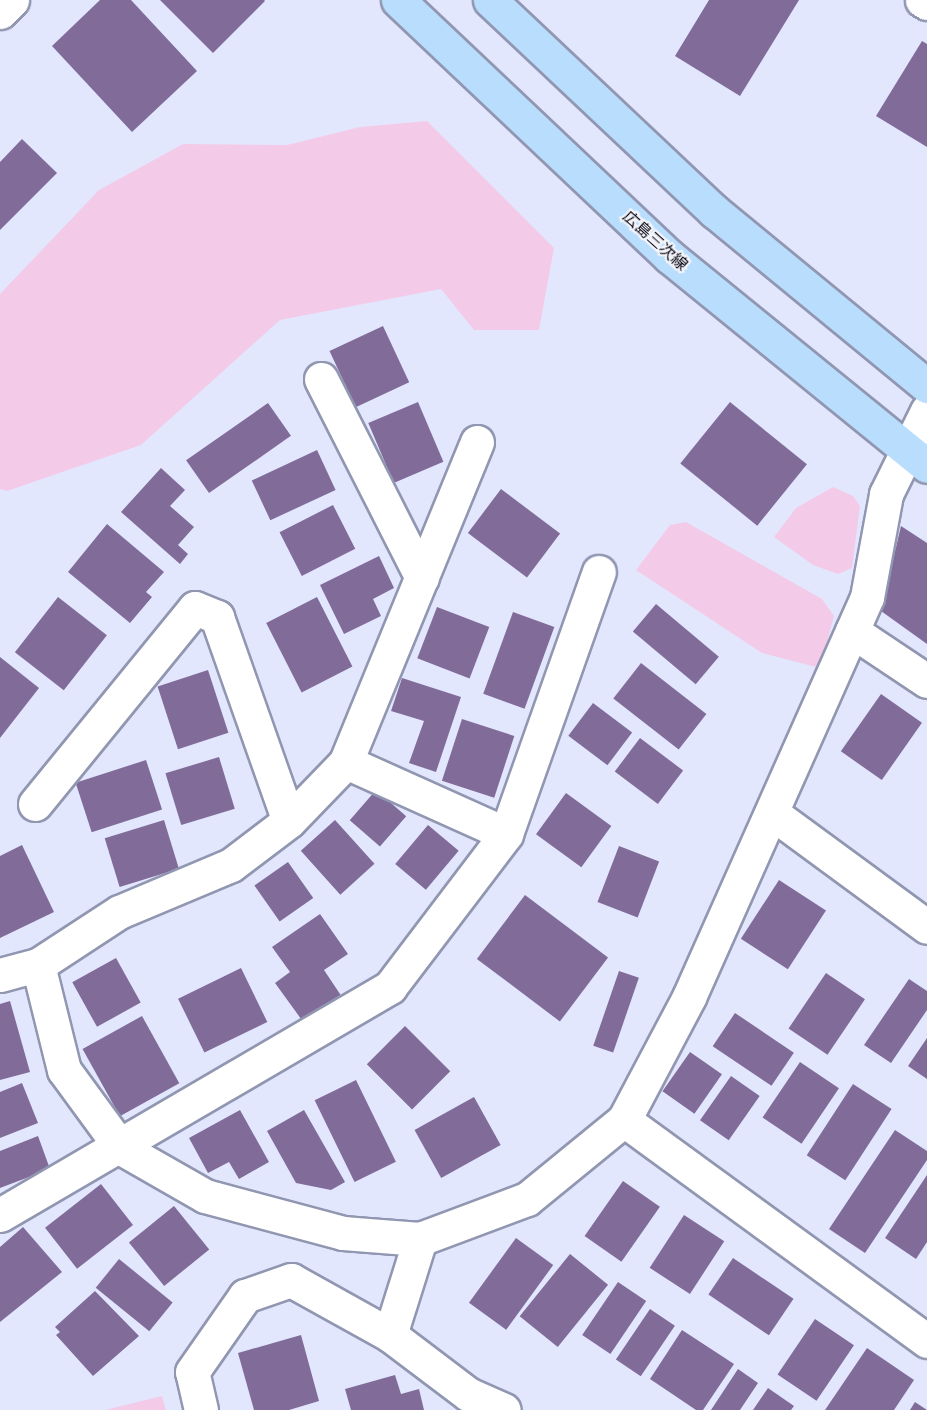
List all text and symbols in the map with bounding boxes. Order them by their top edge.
street label: 広島三次線 [619,207,691,275]

